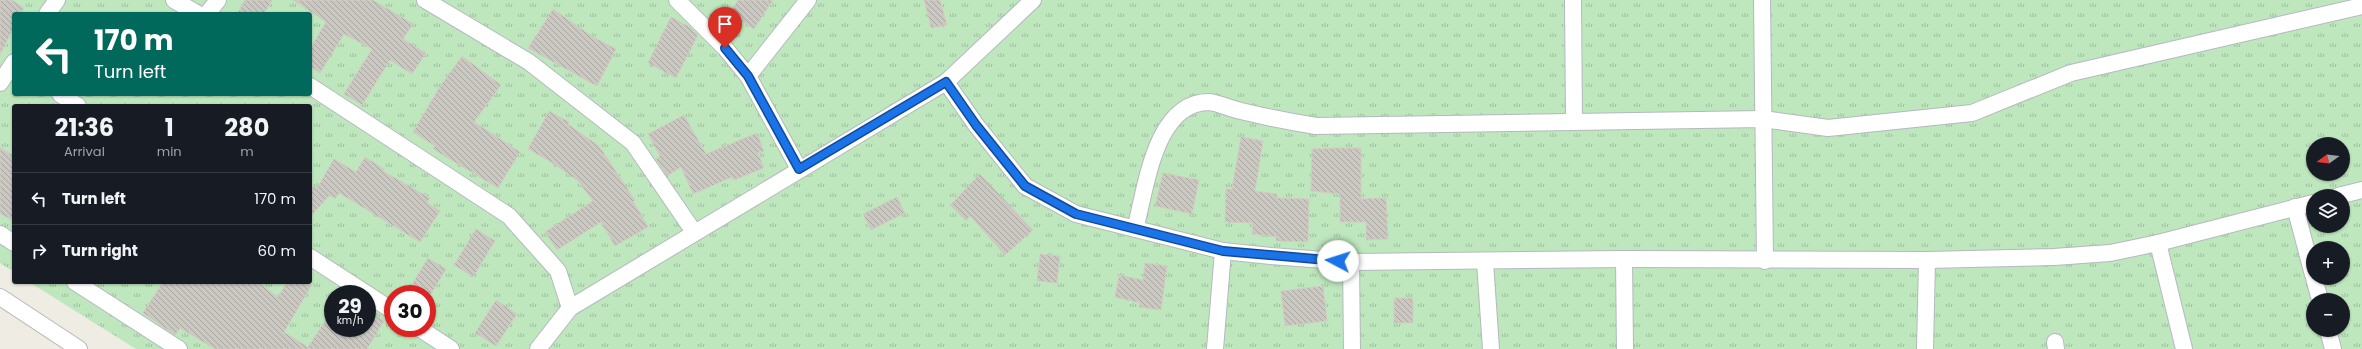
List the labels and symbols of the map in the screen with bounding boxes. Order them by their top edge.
pin [708,7.0,742,48]
north arrow [2306,137,2350,181]
position arrow [1317,240,1359,282]
speed limit sign: 30 [384,285,436,337]

